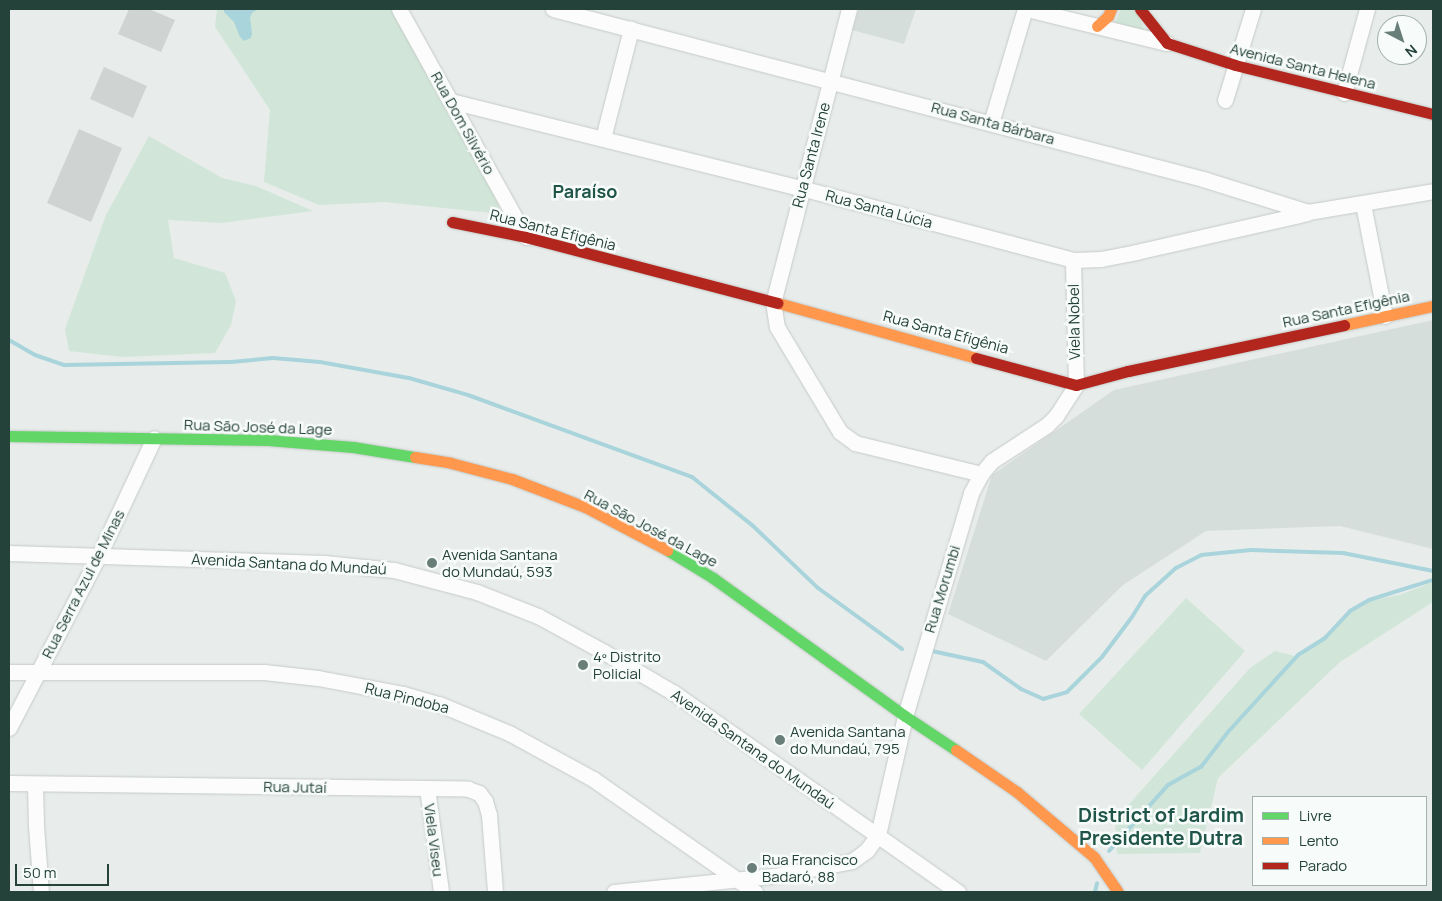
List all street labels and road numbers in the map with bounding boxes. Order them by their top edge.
street label: Avenida Santa Helena [1228,39,1378,93]
street label: Rua Dom Silvério [427,68,499,178]
street label: Rua Santa Bárbara [929,98,1057,148]
street label: Rua Santa Irene [788,100,834,210]
street label: Rua Santa Lúcia [824,186,934,232]
street label: Rua Santa Efigênia [488,206,618,254]
street label: Viela Nobel [1064,284,1084,360]
street label: Rua Santa Efigênia [1281,287,1411,331]
street label: Rua Santa Efigênia [881,307,1011,357]
street label: Rua São José da Lage [184,415,332,439]
street label: Rua São José da Lage [581,485,721,571]
street label: Rua Serra Azul de Minas [38,507,128,661]
street label: Rua Morumbi [920,543,964,635]
street label: Avenida Santana do Mundaú [191,550,387,578]
street label: Rua Pindoba [363,679,451,717]
street label: Avenida Santana do Mundaú [668,685,838,813]
street label: Rua Jutaí [263,777,327,797]
street label: Viela Viseu [421,802,447,878]

